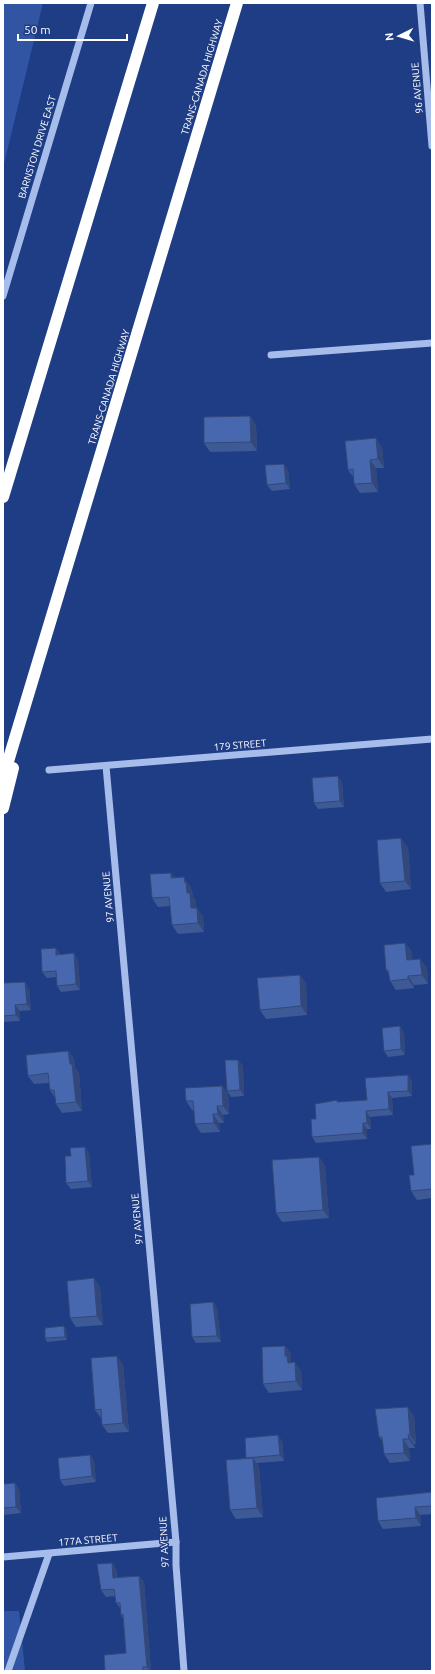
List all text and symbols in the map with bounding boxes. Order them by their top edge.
scale bar [18,16,127,42]
north arrow [379,16,419,56]
street label: TRANS-CANADA HIGHWAY [179,18,225,136]
text: 50 m [24,23,51,36]
text: N [383,32,395,41]
street label: 96 AVENUE [409,62,425,114]
street label: BARNSTON DRIVE EAST [16,94,58,200]
street label: TRANS-CANADA HIGHWAY [86,328,132,446]
street label: 179 STREET [213,737,267,753]
street label: 97 AVENUE [100,871,116,923]
street label: 97 AVENUE [129,1193,145,1245]
street label: 97 AVENUE [157,1516,171,1568]
street label: 177A STREET [58,1532,119,1548]

